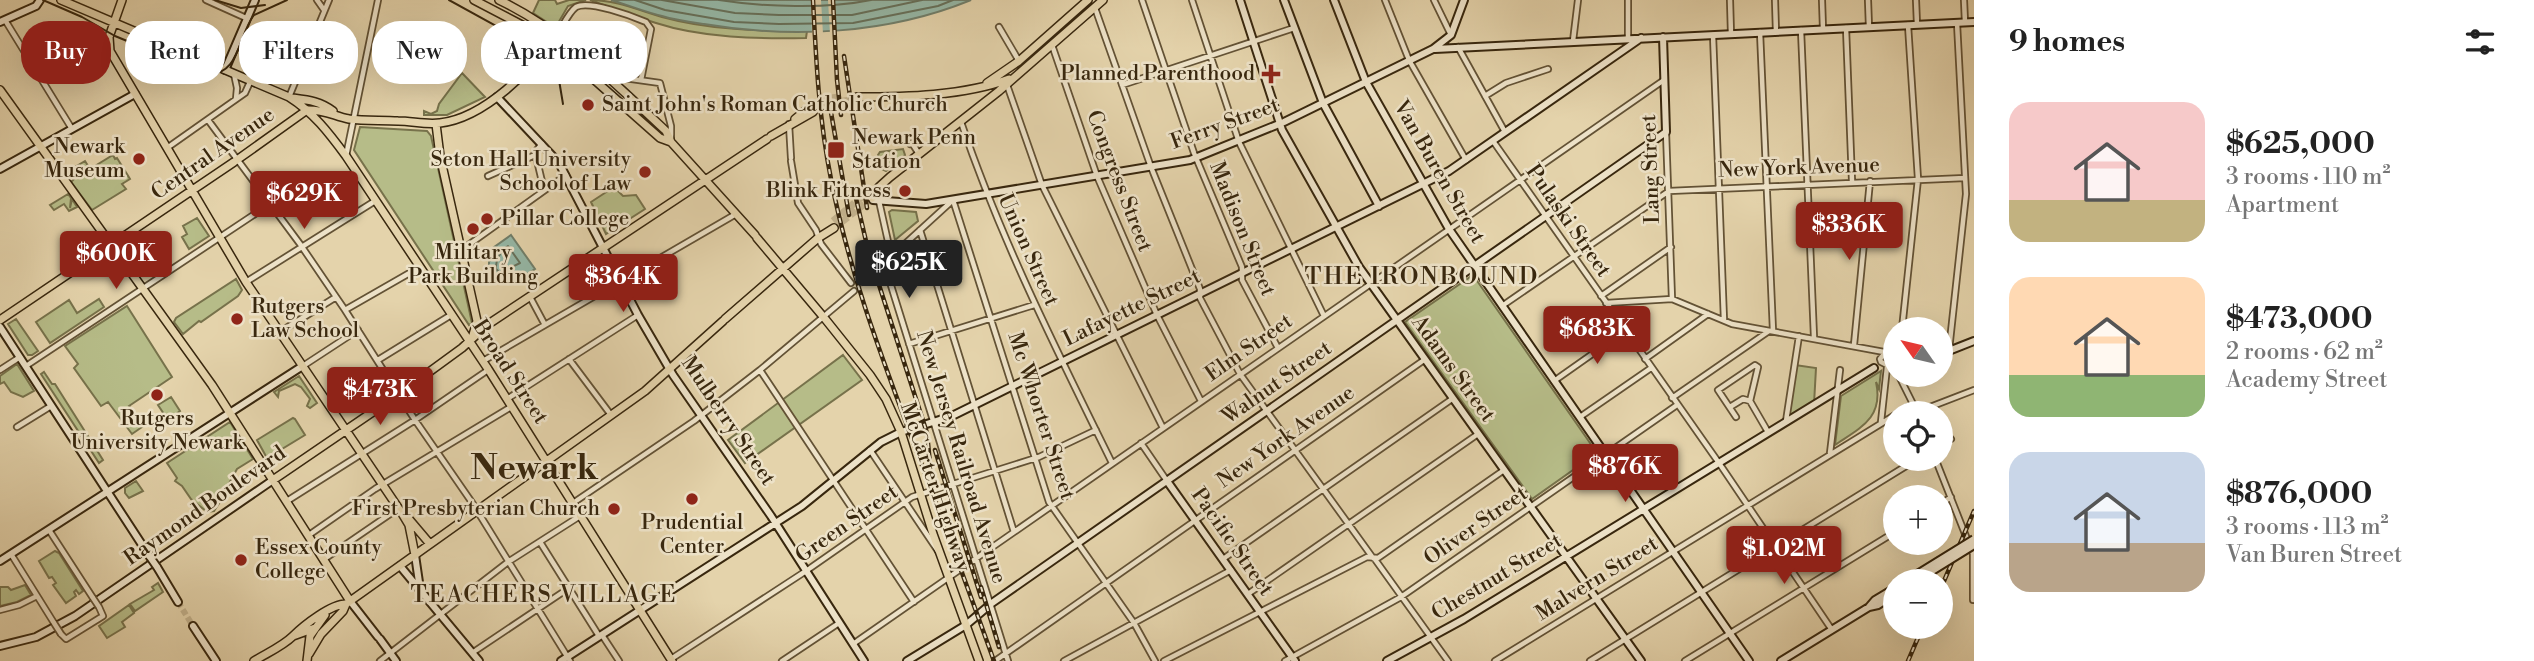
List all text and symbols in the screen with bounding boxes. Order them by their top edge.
chip: Buy [21,21,111,84]
chip: Rent [125,21,225,84]
chip: Filters [239,21,358,84]
chip: New [372,21,467,84]
chip: Apartment [481,21,647,84]
text: 9 homes [2009,23,2125,61]
icon: filters [2461,23,2499,61]
place label: Planned Parenthood [1060,61,1255,87]
marker: Planned Parenthood [1261,64,1281,84]
place label: Saint John's Roman Catholic Church [602,92,948,118]
street label: Ferry Street [1167,92,1283,156]
street label: Van Buren Street [1387,95,1491,249]
marker: Saint John's Roman Catholic Church [580,97,596,113]
street label: Central Avenue [146,102,280,206]
street label: Congress Street [1080,107,1158,256]
street label: Lang Street [1636,113,1666,224]
place label: Newark Penn Station [852,125,976,175]
text: $625,000 [2226,125,2375,163]
icon: home [2065,130,2149,214]
place label: Newark Museum [44,134,126,184]
marker: Newark Penn Station [826,140,846,160]
place label: Seton Hall University School of Law [431,147,632,197]
marker: Newark Museum [131,151,147,167]
street label: New York Avenue [1718,152,1880,184]
street label: Madison Street [1203,158,1281,301]
street label: Pulaski Street [1520,160,1617,283]
text: 3 rooms · 110 m² [2226,163,2390,191]
marker: Seton Hall University School of Law [637,164,653,180]
pin: $629K [255,172,353,231]
place label: Blink Fitness [765,178,891,204]
text: $629K [266,180,342,208]
marker: Blink Fitness [897,183,913,199]
street label: Union Street [992,190,1065,311]
text: Apartment [2226,191,2339,219]
pin: $336K [1800,202,1898,262]
place label: Pillar College [501,206,629,232]
marker: Pillar College [479,211,495,227]
text: $336K [1812,211,1886,239]
marker: Military Park Building [465,221,481,237]
pin: $600K [67,232,165,291]
text: $600K [76,240,156,268]
place label: Military Park Building [408,240,538,290]
pin: $625K [860,240,958,300]
text: $625K [871,249,947,277]
pin: $364K [574,254,672,314]
district label: THE IRONBOUND [1305,262,1539,292]
text: $364K [585,263,661,291]
street label: Lafayette Street [1059,263,1205,353]
place label: Rutgers Law School [251,294,359,344]
text: $473,000 [2226,300,2373,338]
icon: home [2065,305,2149,389]
pin: $683K [1548,306,1646,366]
street label: Elm Street [1200,308,1298,387]
street label: Adams Street [1405,310,1501,428]
marker: Rutgers Law School [229,311,245,327]
street label: Broad Street [466,314,554,430]
text: $683K [1559,315,1635,343]
north arrow [1883,317,1953,387]
map controls [1883,317,1953,639]
street label: New Jersey Railroad Avenue [910,327,1012,587]
street label: Mc Whorter Street [1002,329,1081,504]
street label: Walnut Street [1216,335,1337,431]
text: 2 rooms · 62 m² [2226,338,2383,366]
street label: Mulberry Street [675,351,781,491]
text: Academy Street [2226,366,2387,394]
pin: $473K [331,368,429,427]
text: $473K [343,376,417,404]
street label: New York Avenue [1212,380,1360,494]
marker: Rutgers University Newark [149,387,165,403]
street label: McCarter Highway [894,399,976,576]
button: locate [1883,401,1953,471]
place label: Rutgers University Newark [70,406,245,456]
street label: Raymond Boulevard [119,440,291,572]
pin: $876K [1576,444,1674,504]
district label: Newark [470,447,598,490]
text: $876K [1588,453,1662,481]
text: $876,000 [2226,475,2372,513]
street label: Green Street [791,479,904,569]
street label: Oliver Street [1419,480,1533,571]
icon: home [2065,480,2149,564]
street label: Pacific Street [1185,483,1279,602]
button: + [1883,485,1953,555]
marker: Prudential Center [684,491,700,507]
place label: First Presbyterian Church [352,496,600,522]
marker: First Presbyterian Church [606,501,622,517]
place label: Prudential Center [641,510,743,560]
text: 3 rooms · 113 m² [2226,513,2389,541]
pin: $1.02M [1727,526,1841,586]
street label: Chestnut Street [1427,528,1567,626]
street label: Malvern Street [1531,531,1664,627]
place label: Essex County College [255,535,383,585]
text: $1.02M [1742,535,1826,563]
text: Van Buren Street [2226,541,2402,569]
marker: Essex County College [233,552,249,568]
button: − [1883,569,1953,639]
district label: TEACHERS VILLAGE [411,581,677,609]

